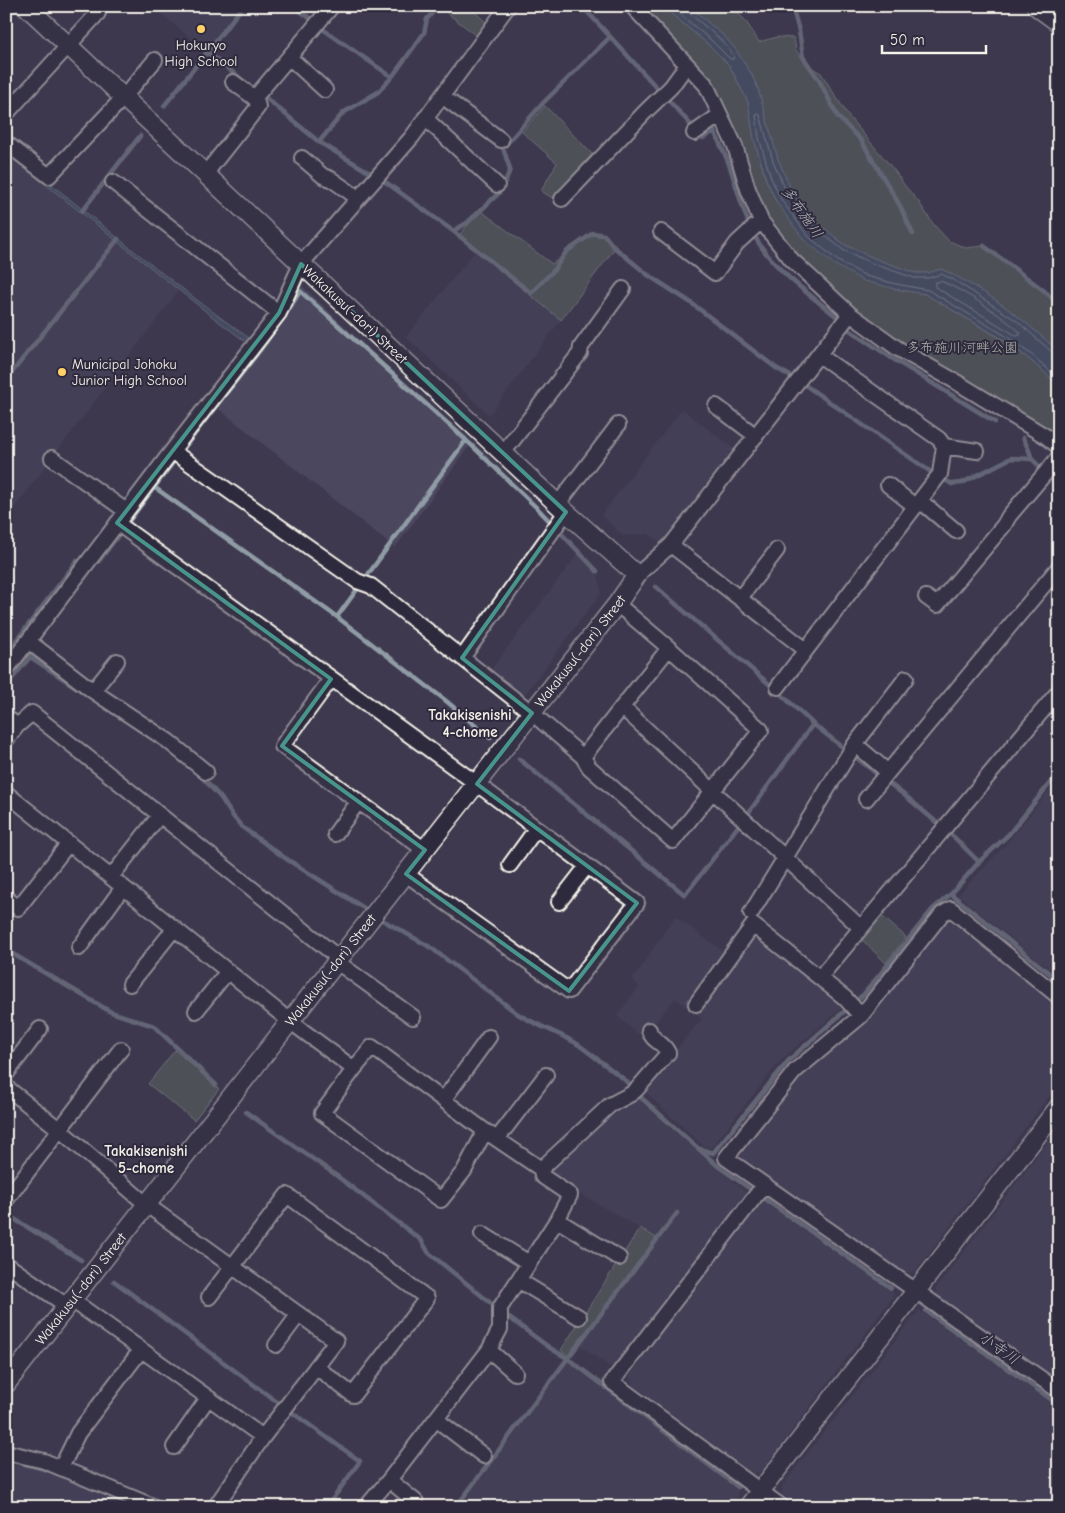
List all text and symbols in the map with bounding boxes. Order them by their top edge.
scale bar [882,22,986,54]
marker: Hokuryo High School [195,23,207,35]
text: 50 m [890,31,925,49]
place label: Hokuryo High School [165,37,237,70]
water label: 多布施川 [777,182,827,242]
street label: Wakakusu(-dori) Street [299,261,412,368]
park label: 多布施川河畔公園 [906,339,1018,356]
place label: Municipal Johoku Junior High School [72,356,187,389]
marker: Municipal Johoku Junior High School [56,366,68,378]
street label: Wakakusu(-dori) Street [531,591,630,711]
district label: Takakisenishi 4-chome [428,706,512,741]
street label: Wakakusu(-dori) Street [282,910,381,1030]
district label: Takakisenishi 5-chome [104,1142,188,1177]
street label: Wakakusu(-dori) Street [32,1229,131,1349]
water label: 小寺川 [975,1328,1023,1368]

